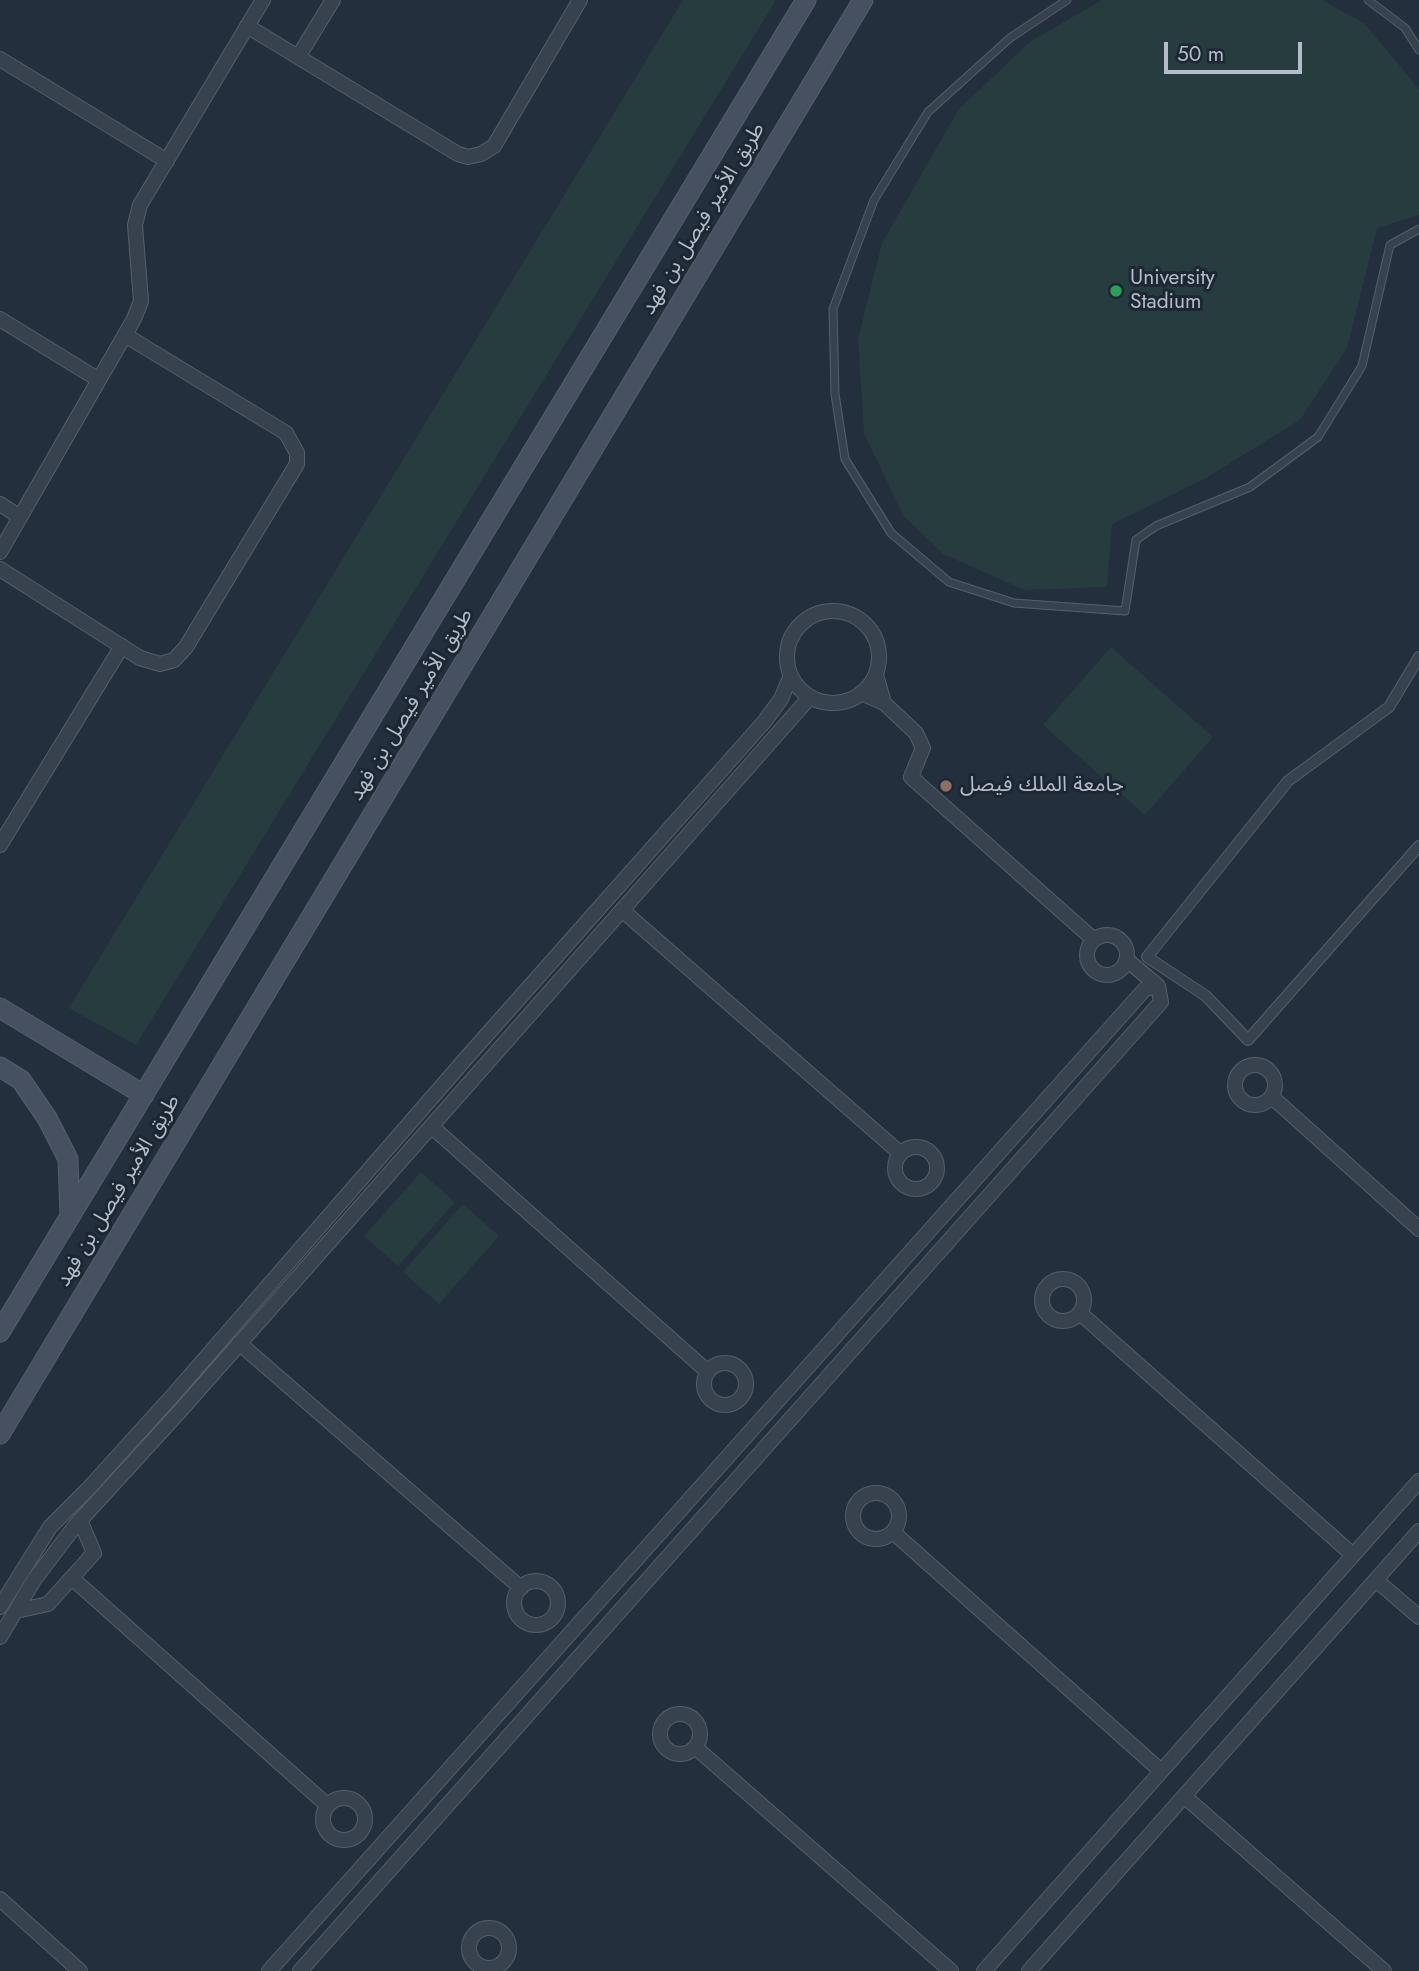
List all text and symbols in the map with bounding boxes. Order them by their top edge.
scale bar [1167,28,1305,72]
text: 50 m [1177,39,1224,69]
street label: طريق الأمير فيصل بن فهد [637,118,771,320]
place label: University Stadium [1130,266,1215,316]
marker: University Stadium [1108,283,1124,299]
street label: طريق الأمير فيصل بن فهد [345,604,479,806]
place label: جامعة الملك فيصل [960,773,1124,799]
marker: جامعة الملك فيصل [938,778,954,794]
street label: طريق الأمير فيصل بن فهد [52,1090,186,1292]

